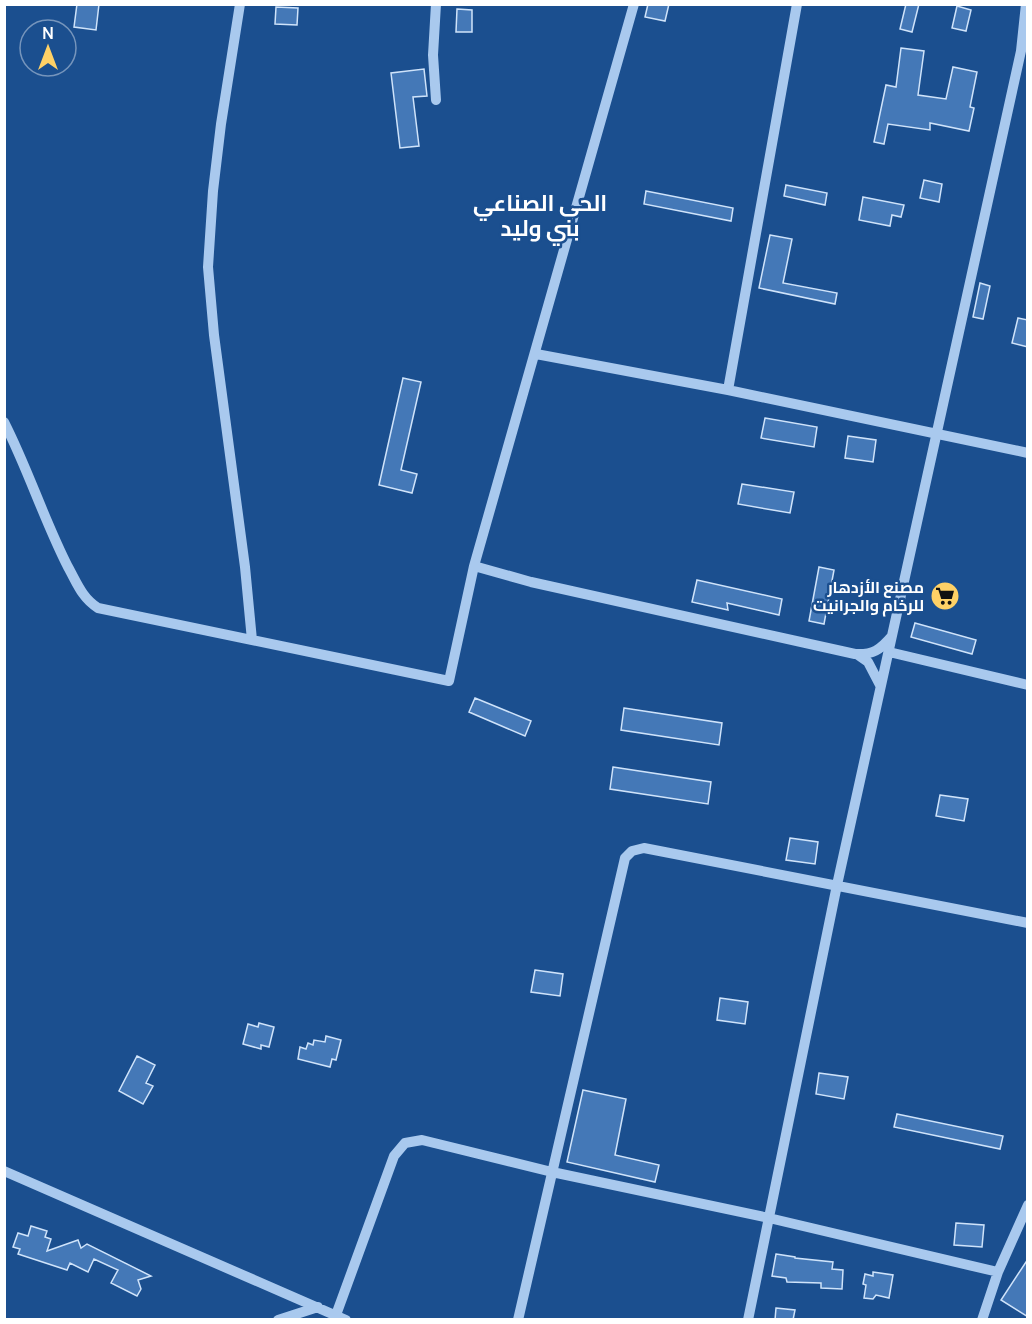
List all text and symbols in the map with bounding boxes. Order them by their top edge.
north arrow [18,18,78,78]
text: N [42,22,54,44]
district label: الحي الصناعي بني وليد [473,188,607,246]
place label: مصنع الأزدهار للرخام والجرانيت [813,576,924,617]
supermarket icon: مصنع الأزدهار للرخام والجرانيت [929,580,961,612]

